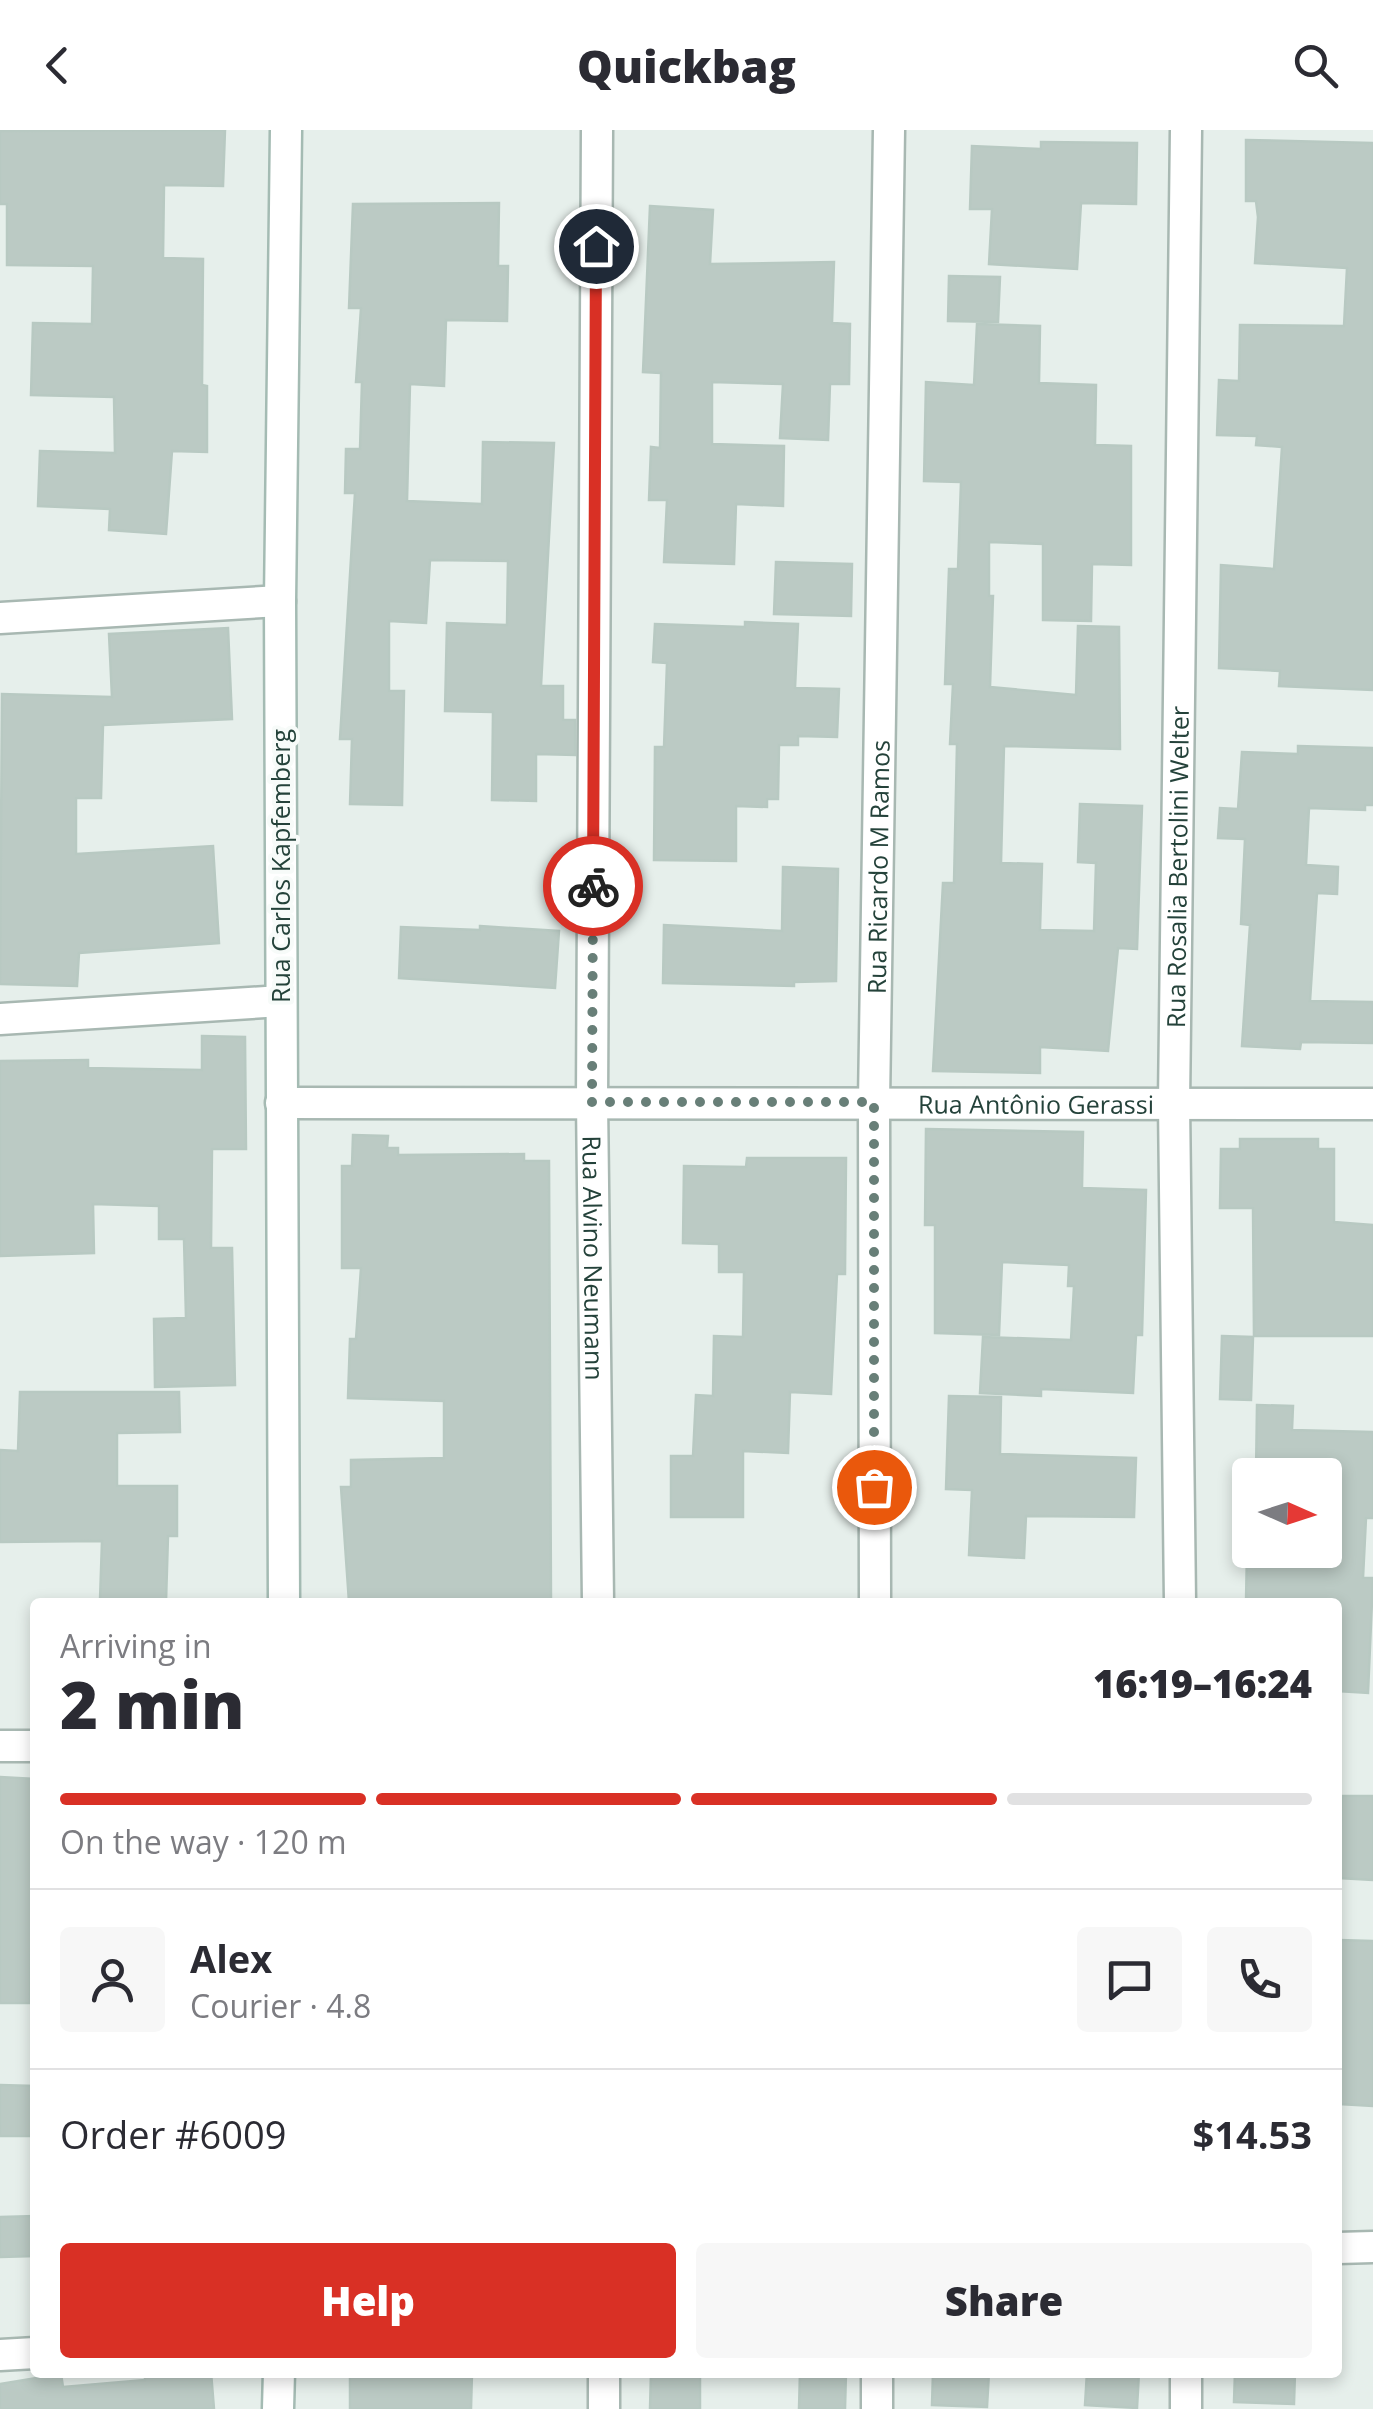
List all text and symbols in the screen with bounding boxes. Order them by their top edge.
text: Quickbag [577,35,796,96]
icon: back [30,38,85,93]
icon: search [1288,38,1343,93]
pin [554,204,639,289]
icon: home [569,219,624,274]
street label: Rua Rosalia Bertolini Welter [1158,706,1196,1028]
street label: Rua Carlos Kapfemberg [263,729,297,1003]
street label: Rua Ricardo M Ramos [859,740,897,994]
courier [543,836,643,936]
icon: bike [566,859,621,914]
street label: Rua Antônio Gerassi [918,1087,1154,1121]
street label: Rua Alvino Neumann [575,1135,612,1381]
pin [832,1445,917,1530]
north arrow [1232,1458,1342,1568]
map controls [1232,1458,1342,1568]
icon: bag [847,1460,902,1515]
text: Arriving in [60,1624,212,1667]
text: 16:19–16:24 [1093,1657,1312,1709]
text: 2 min [60,1660,245,1748]
text: On the way · 120 m [60,1820,347,1863]
button: person [60,1927,165,2032]
button: chat [1077,1927,1182,2032]
button: phone [1207,1927,1312,2032]
text: Alex [190,1932,272,1984]
text: Courier · 4.8 [190,1984,371,2027]
text: Order #6009 [60,2108,287,2160]
text: $14.53 [1193,2108,1312,2160]
button: Help [60,2243,676,2358]
button: Share [696,2243,1312,2358]

